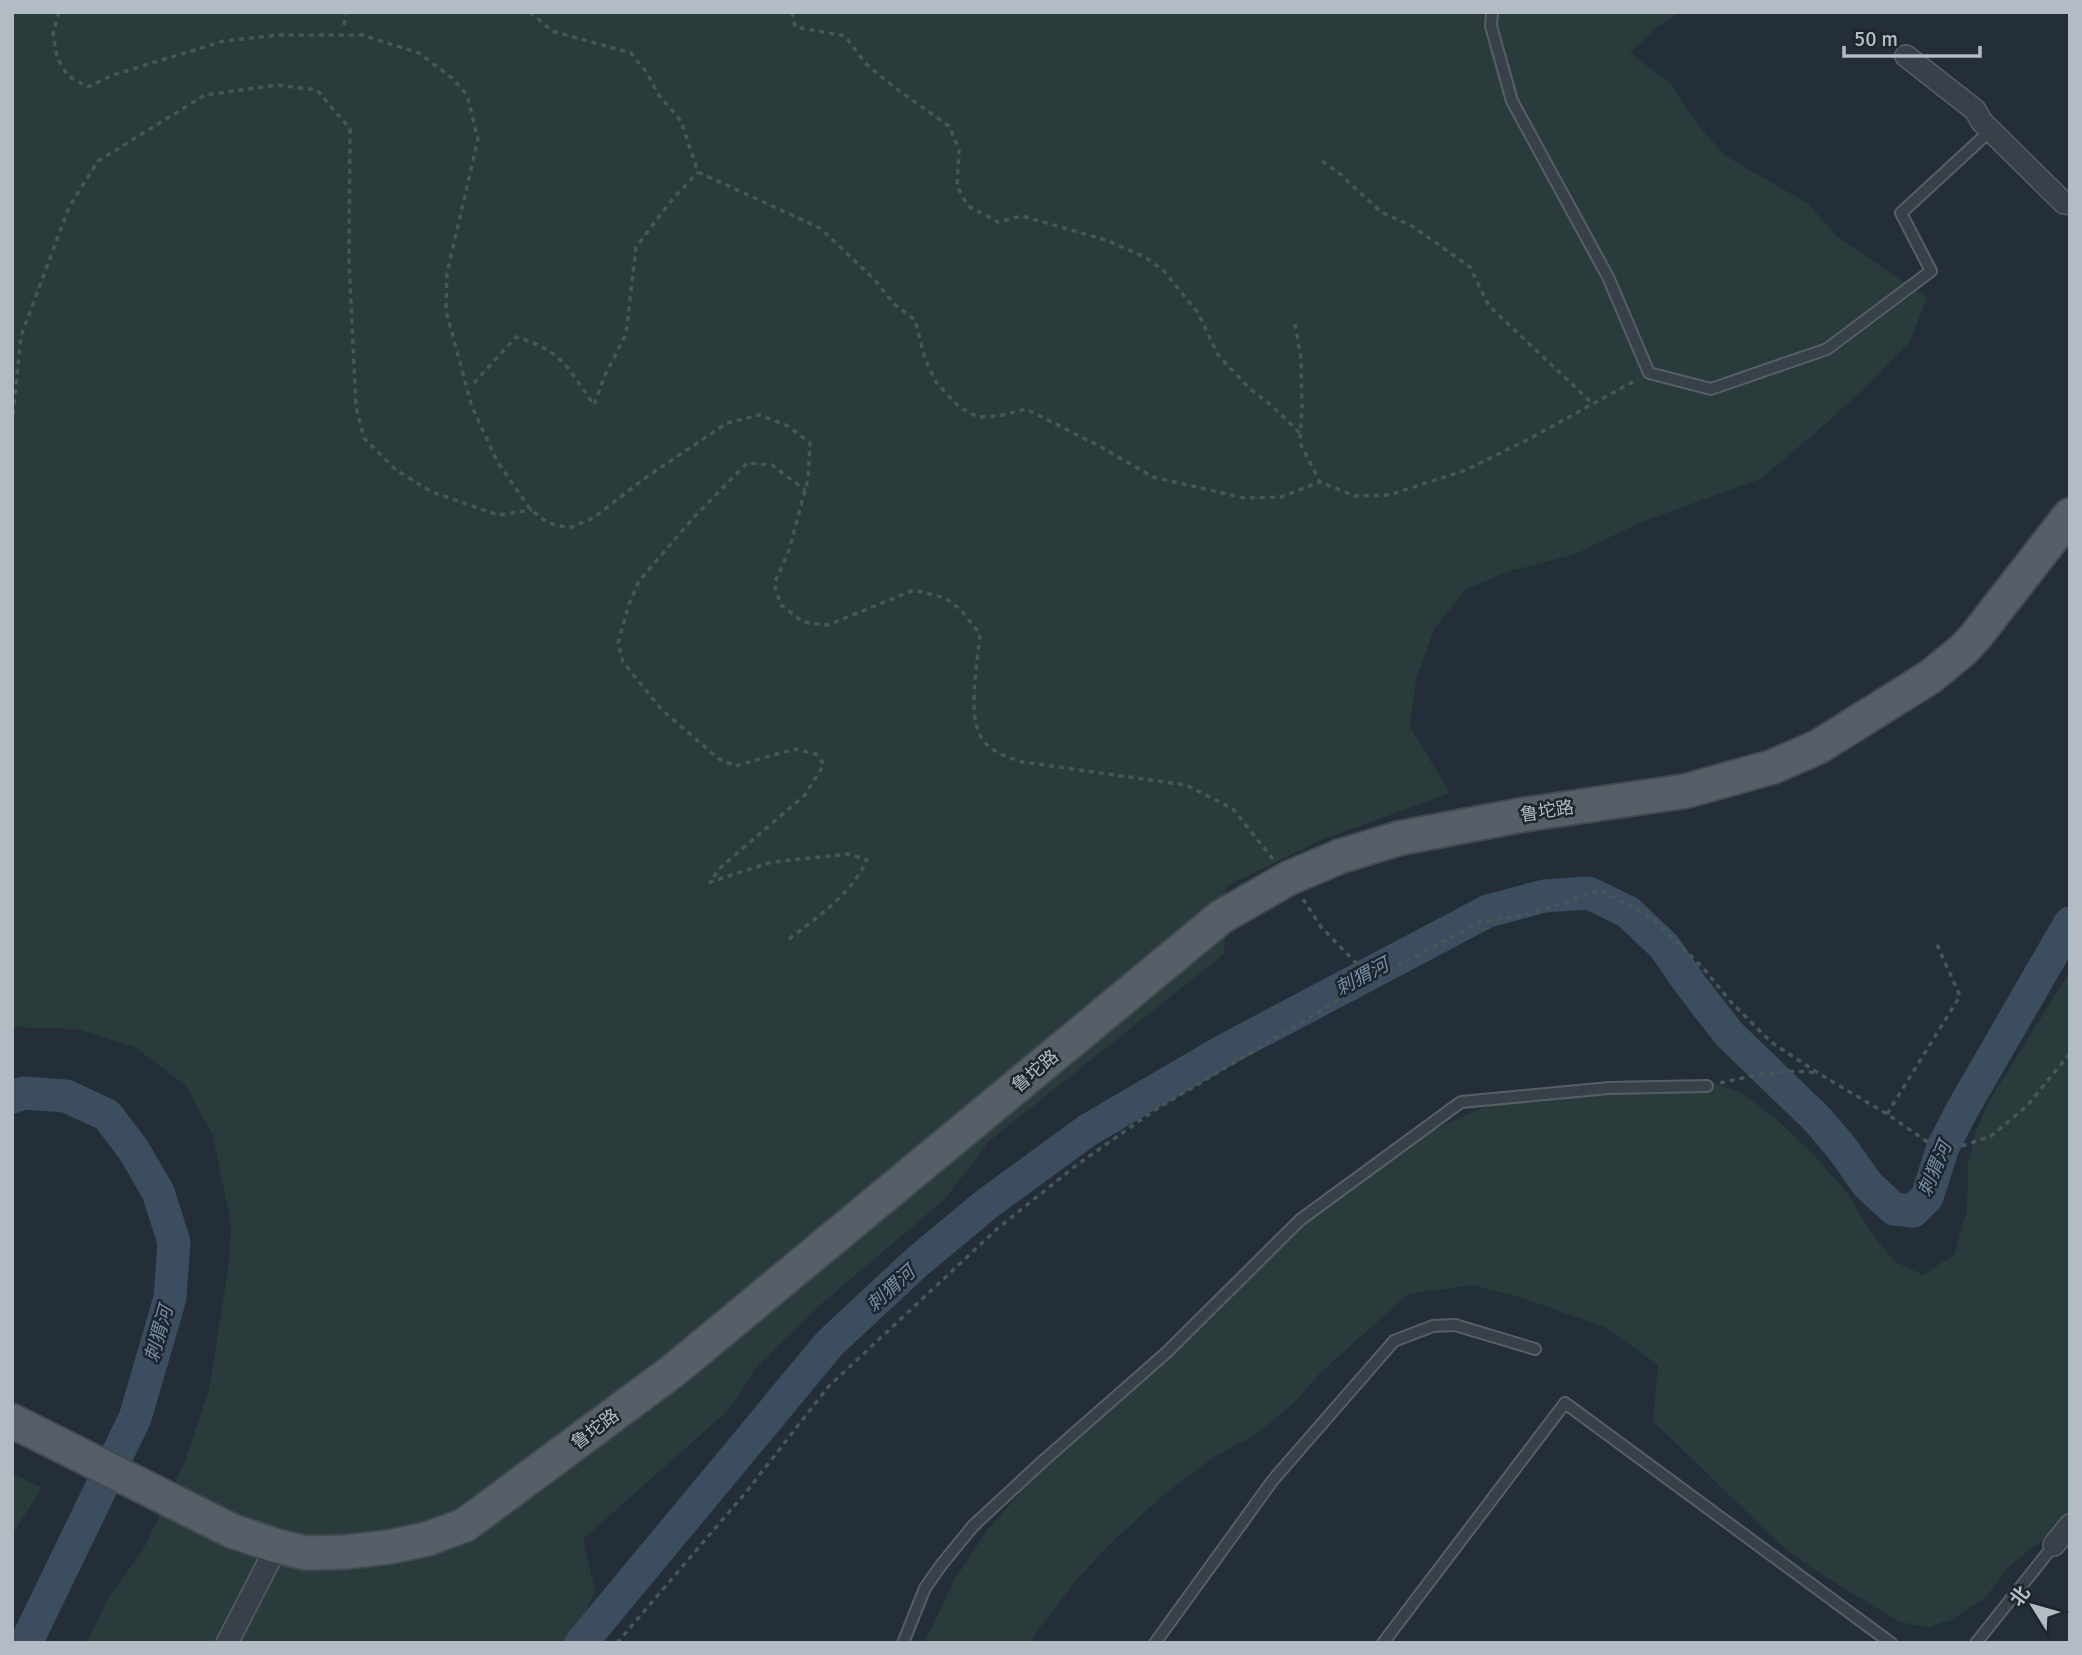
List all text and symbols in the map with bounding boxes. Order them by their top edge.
scale bar [1844,14,1980,58]
text: 50 m [1854,26,1898,52]
street label: 鲁坨路 [1519,796,1575,826]
water label: 刺猬河 [1331,951,1396,1001]
street label: 鲁坨路 [1007,1045,1063,1097]
water label: 刺猬河 [1913,1134,1959,1200]
water label: 刺猬河 [862,1258,923,1317]
water label: 刺猬河 [140,1299,179,1365]
street label: 鲁坨路 [567,1404,623,1454]
north arrow [1998,1571,2068,1641]
text: 北 [2005,1582,2036,1611]

